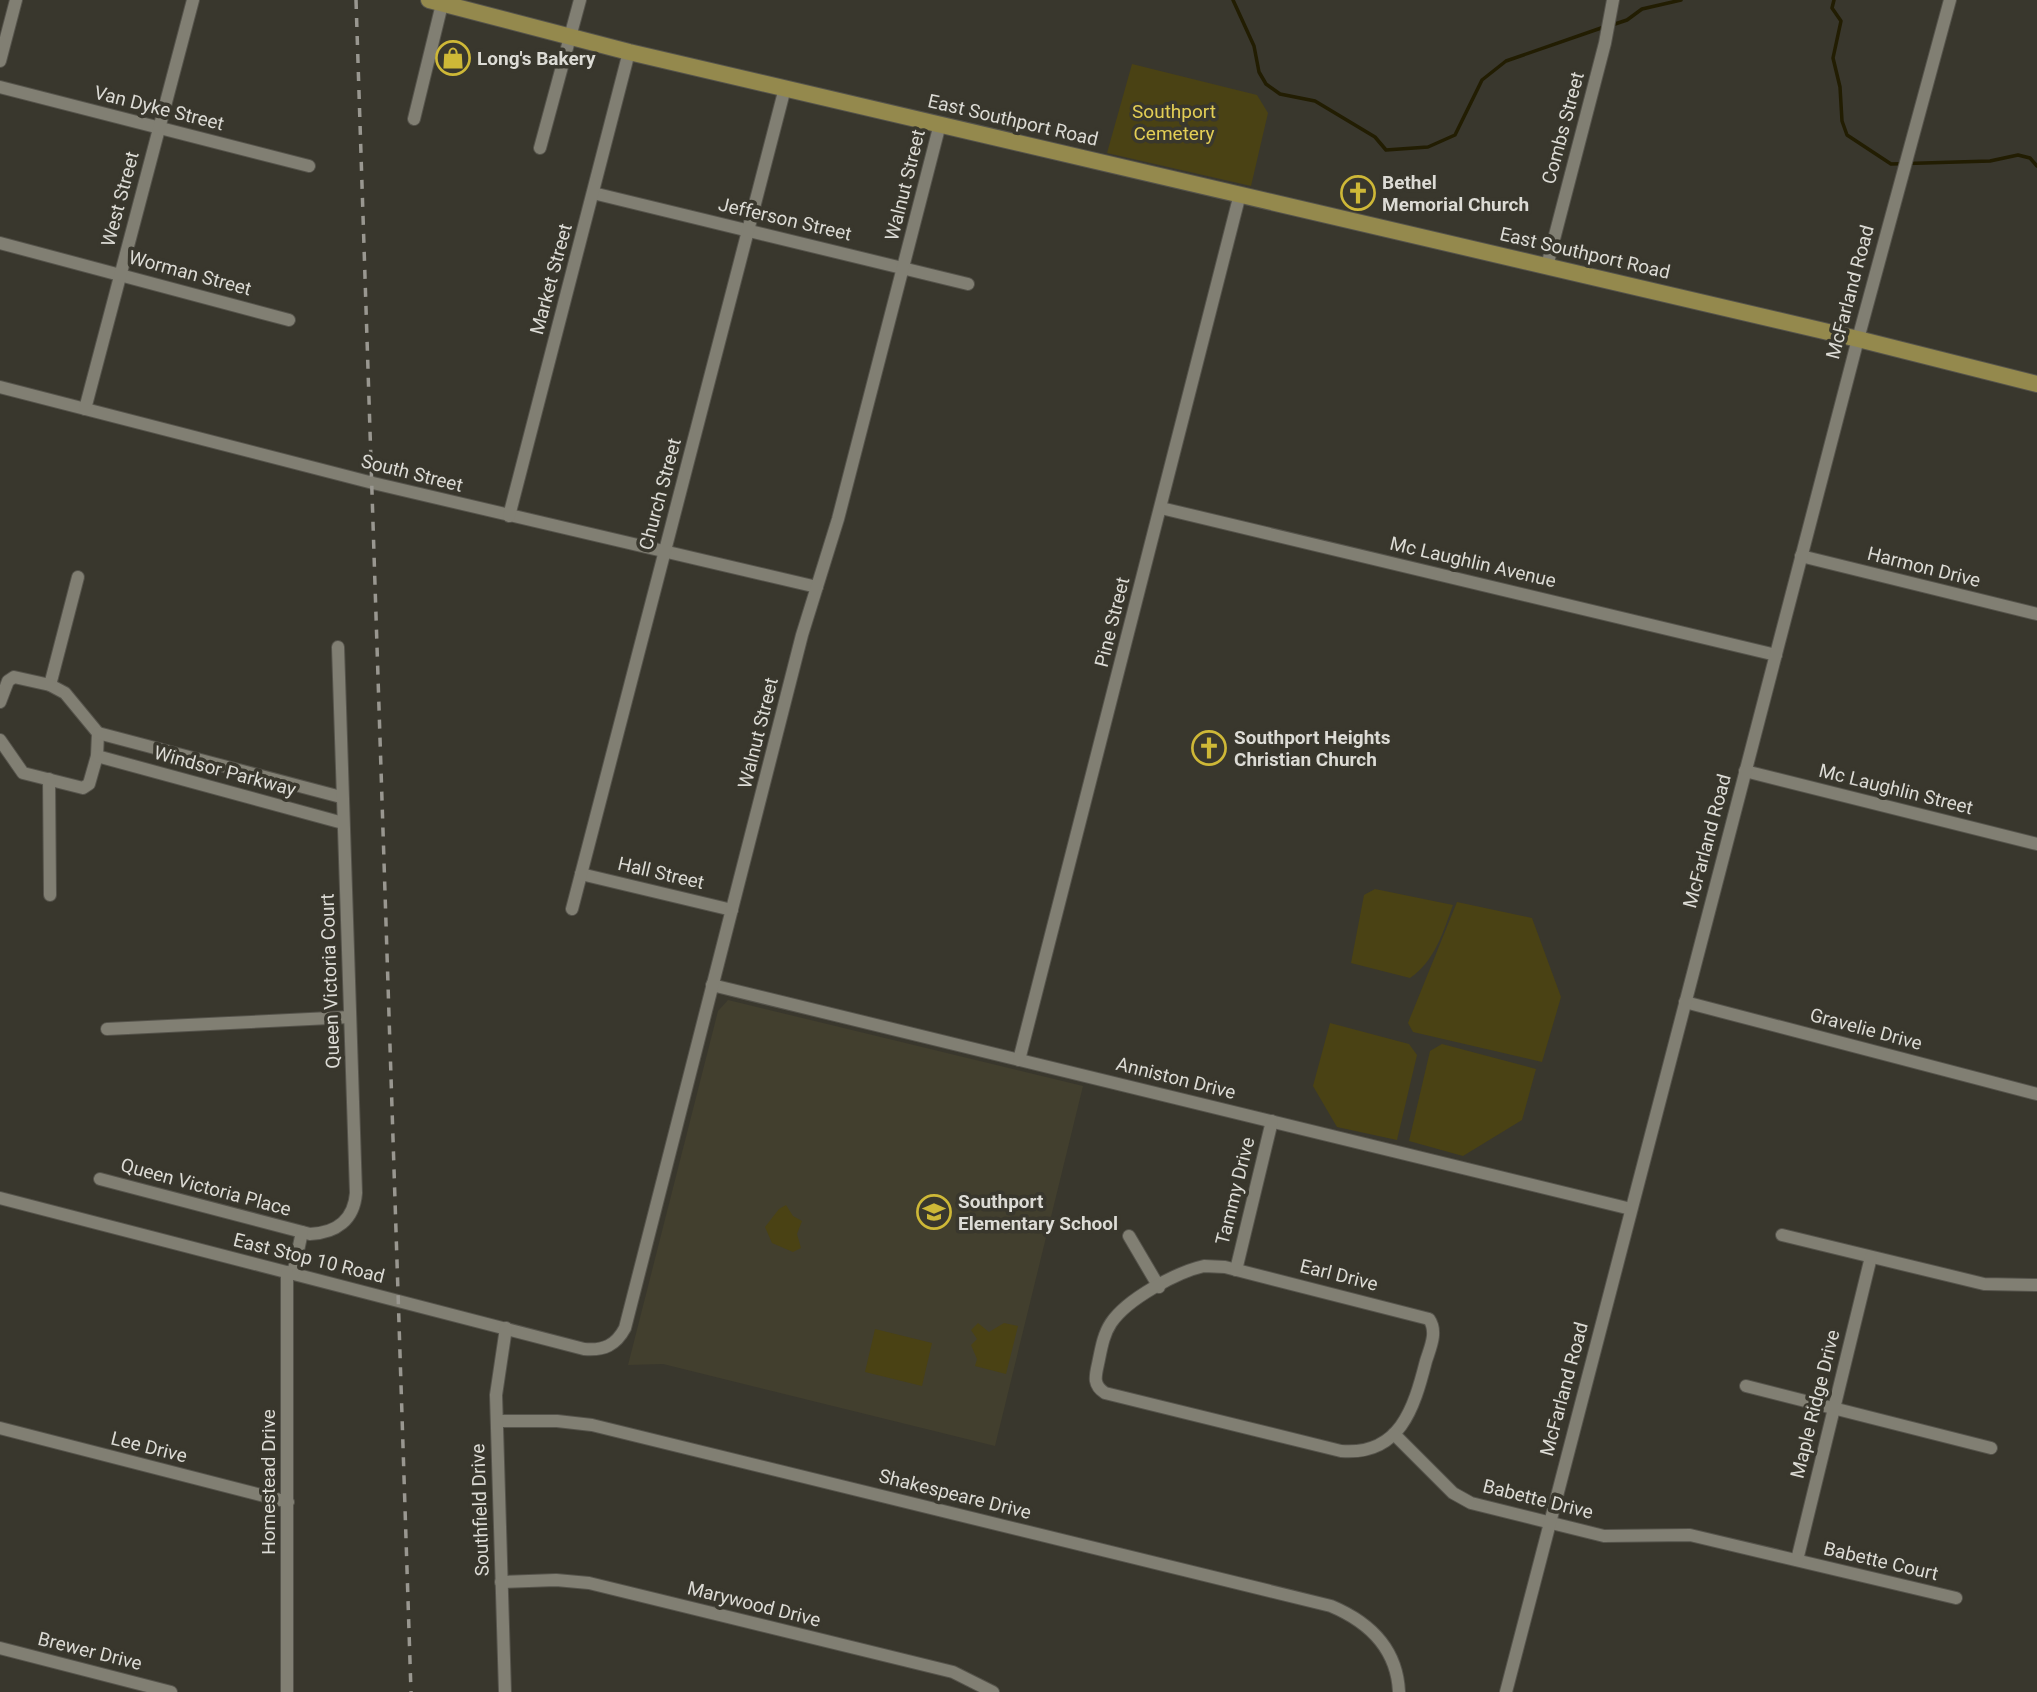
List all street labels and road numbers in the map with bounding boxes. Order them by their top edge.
street label: Combs Street [1537,69,1589,187]
street label: Van Dyke Street [92,81,226,135]
street label: East Southport Road [926,89,1100,151]
street label: Walnut Street [880,127,930,243]
street label: West Street [96,149,144,249]
street label: Jefferson Street [716,192,854,246]
street label: Market Street [525,221,577,337]
street label: East Southport Road [1498,222,1672,284]
street label: McFarland Road [1821,222,1879,362]
street label: Worman Street [126,246,254,300]
street label: Church Street [634,436,686,552]
street label: South Street [359,449,465,497]
street label: Mc Laughlin Avenue [1388,532,1558,592]
street label: Harmon Drive [1865,542,1983,592]
street label: Pine Street [1090,575,1134,669]
street label: Walnut Street [733,675,783,791]
street label: Windsor Parkway [151,741,299,801]
street label: Mc Laughlin Street [1817,759,1975,819]
street label: McFarland Road [1678,771,1736,911]
street label: Hall Street [616,852,706,894]
street label: Queen Victoria Court [315,893,345,1069]
street label: Gravelie Drive [1807,1003,1925,1055]
street label: Anniston Drive [1114,1052,1238,1104]
street label: Tammy Drive [1210,1135,1260,1247]
street label: Queen Victoria Place [118,1153,294,1221]
street label: East Stop 10 Road [231,1228,387,1288]
street label: Earl Drive [1298,1254,1380,1296]
street label: McFarland Road [1535,1319,1593,1459]
street label: Maple Ridge Drive [1785,1327,1845,1481]
street label: Homestead Drive [257,1409,280,1555]
street label: Lee Drive [108,1426,190,1468]
street label: Southfield Drive [466,1443,494,1577]
street label: Shakespeare Drive [876,1464,1034,1524]
street label: Babette Drive [1480,1474,1596,1524]
street label: Babette Court [1821,1537,1941,1585]
street label: Marywood Drive [685,1576,823,1632]
street label: Brewer Drive [36,1627,144,1675]

